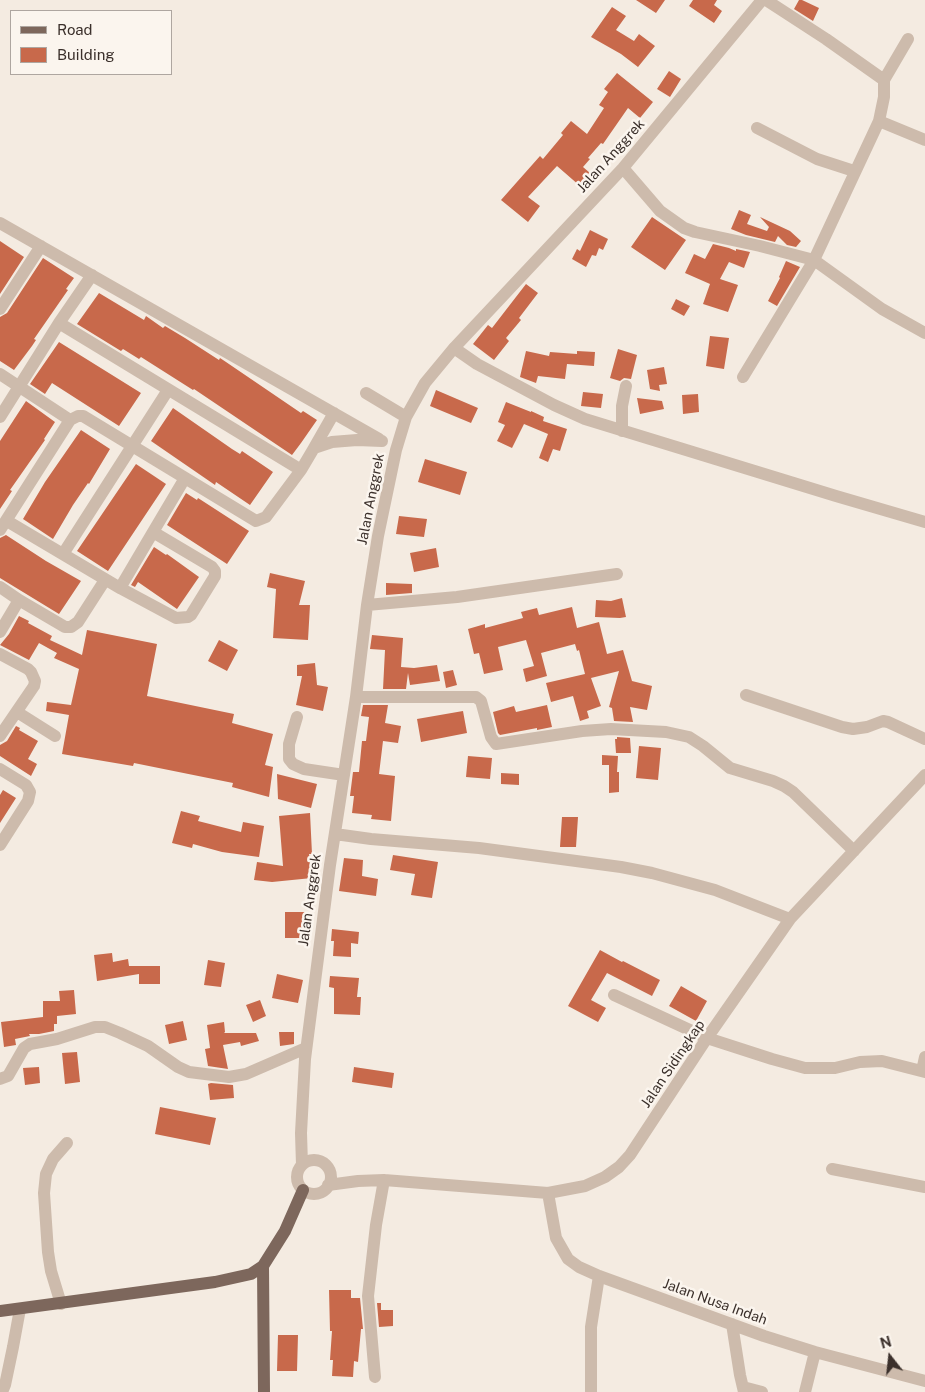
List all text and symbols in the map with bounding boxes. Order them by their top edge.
legend [10,10,172,75]
text: Road [57,21,93,38]
text: Building [57,46,115,63]
street label: Jalan Anggrek [574,116,648,196]
street label: Jalan Anggrek [354,452,388,546]
street label: Jalan Anggrek [295,853,325,947]
street label: Jalan Sidingkap [638,1017,708,1111]
street label: Jalan Nusa Indah [661,1275,769,1329]
north arrow [865,1332,915,1382]
text: N [878,1333,893,1352]

